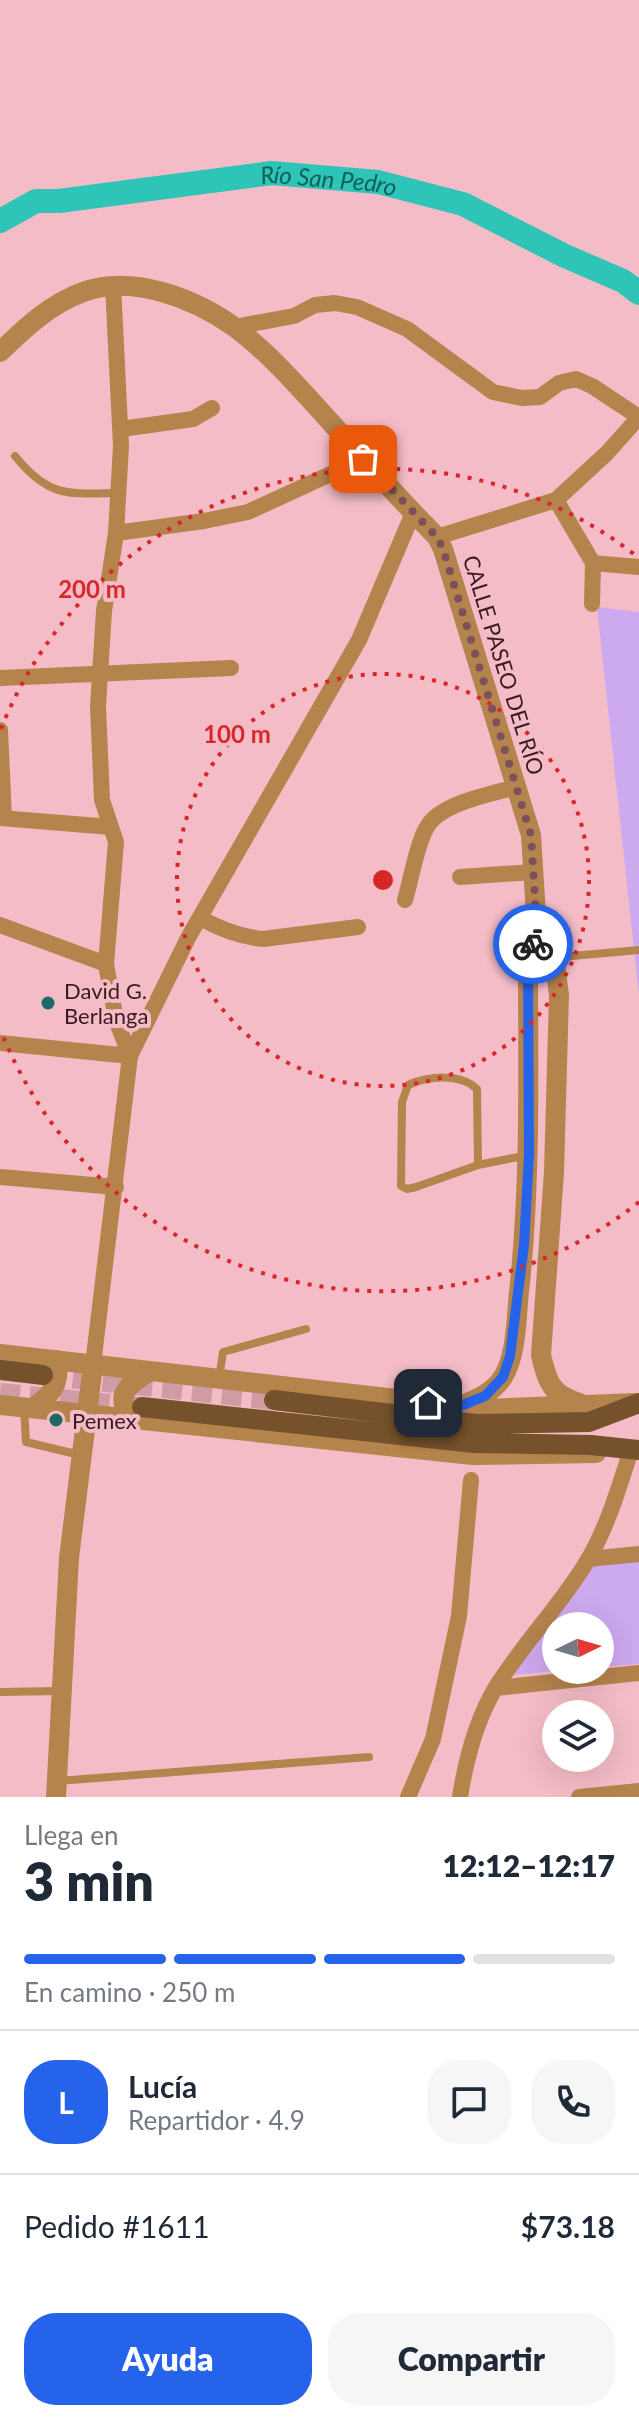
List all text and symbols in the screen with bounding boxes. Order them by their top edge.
water label: Río San Pedro [258,158,400,201]
pin [329,425,397,493]
icon: bag [341,437,385,481]
street label: CALLE PASEO DEL RÍO [458,552,550,778]
text: 200 m [58,574,126,603]
text: 100 m [203,719,271,748]
centre of rings [369,866,397,894]
courier [493,904,573,984]
icon: bike [511,922,555,966]
place label: David G. Berlanga [64,977,148,1029]
marker: David G. Berlanga [39,994,57,1012]
pin [394,1369,462,1437]
icon: home [406,1381,450,1425]
place label: Pemex [72,1407,137,1434]
marker: Pemex [47,1411,65,1429]
north arrow [542,1612,614,1684]
map controls [542,1612,614,1772]
button: layers [542,1700,614,1772]
text: Llega en [24,1819,119,1851]
text: 12:12–12:17 [442,1847,615,1883]
text: 3 min [24,1850,154,1912]
text: En camino · 250 m [24,1976,235,2008]
button: chat [427,2060,511,2144]
button: phone [531,2060,615,2144]
text: Lucía [128,2068,197,2104]
text: L [58,2084,74,2120]
text: Repartidor · 4.9 [128,2104,305,2136]
text: Pedido #1611 [24,2208,210,2244]
text: $73.18 [521,2208,615,2244]
button: Ayuda [24,2313,312,2405]
button: Compartir [328,2313,615,2405]

